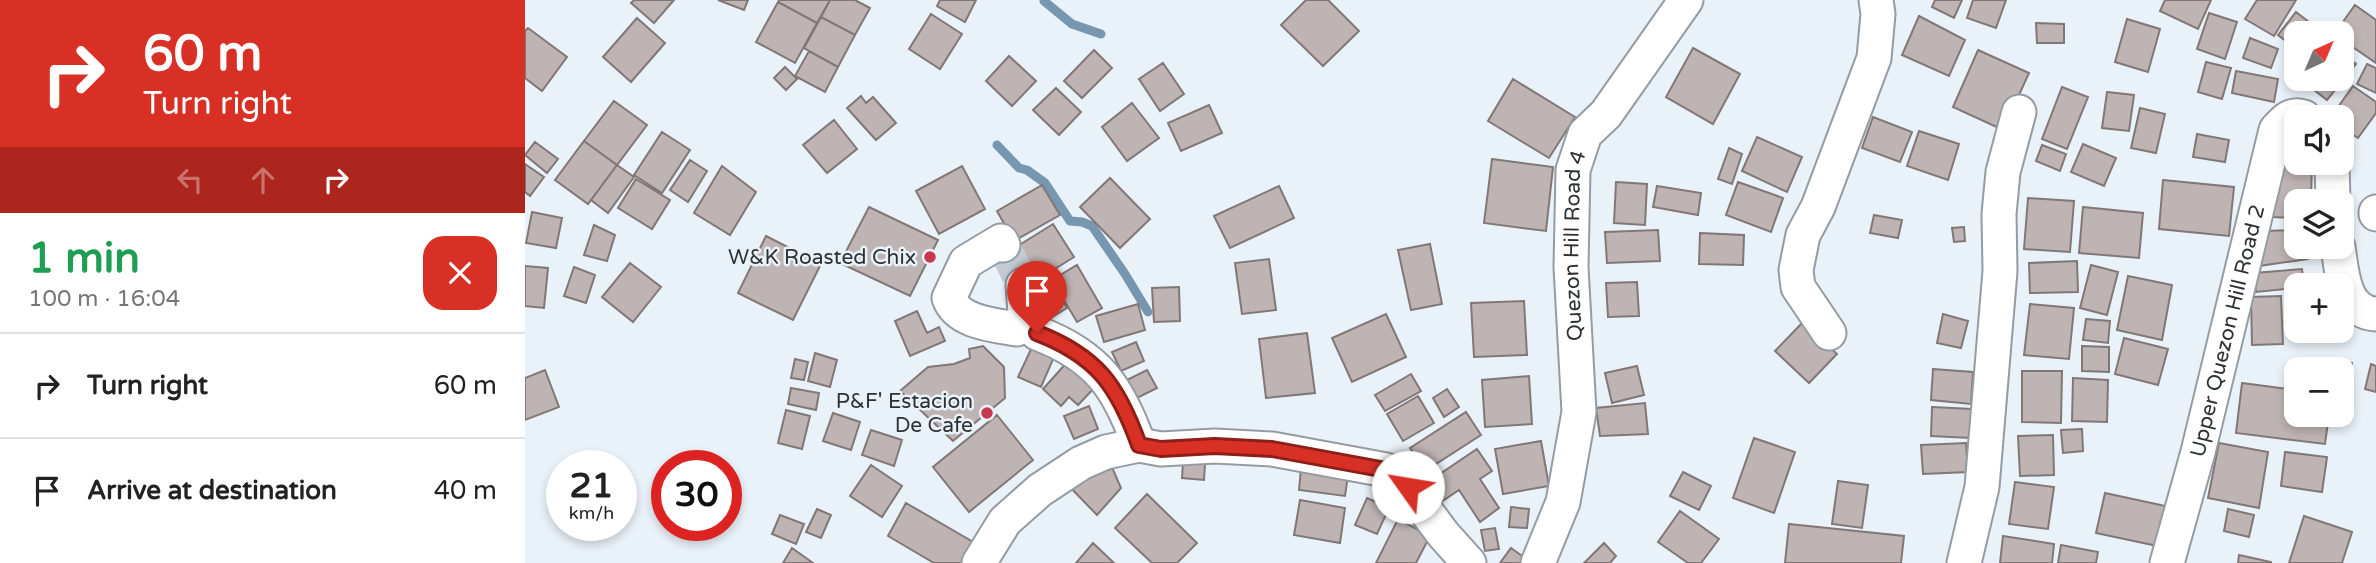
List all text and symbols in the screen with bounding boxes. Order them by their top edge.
north arrow [2284,21,2354,91]
map controls [2284,21,2354,427]
text: 60 m [143,25,262,84]
icon: right [28,28,119,119]
text: Turn right [143,85,292,123]
button: sound [2284,105,2354,175]
street label: Quezon Hill Road 4 [1558,147,1591,342]
icon: left [171,161,209,199]
icon: ahead [244,161,282,199]
icon: right [317,161,355,199]
button: layers [2284,189,2354,259]
street label: Upper Quezon Hill Road 2 [2185,202,2270,460]
text: 1 min [28,233,140,284]
button: close [423,236,497,310]
place label: W&K Roasted Chix [728,245,916,270]
marker: W&K Roasted Chix [922,249,938,265]
pin [1007,261,1067,333]
icon: arrive [1018,272,1056,310]
button: + [2284,273,2354,343]
text: 100 m · 16:04 [28,285,180,313]
button: − [2284,357,2354,427]
icon: right [28,367,66,405]
text: Turn right [87,370,208,401]
text: 60 m [434,370,497,401]
place label: P&F' Estacion De Cafe [836,389,973,438]
marker: P&F' Estacion De Cafe [979,405,995,421]
speed limit sign: 30 [651,450,742,541]
position arrow [1371,450,1445,524]
text: 21 [570,465,613,507]
icon: arrive [28,472,66,510]
text: Arrive at destination [87,475,337,506]
text: 40 m [434,475,497,506]
text: km/h [569,502,614,524]

